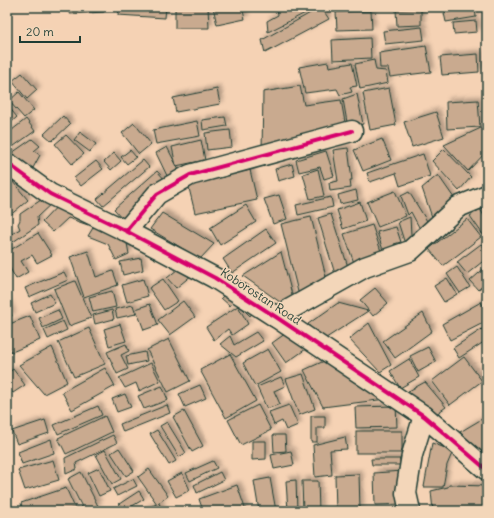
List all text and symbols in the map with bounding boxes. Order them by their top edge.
scale bar [20,18,80,44]
text: 20 m [26,24,54,39]
street label: Koborostan Road [218,264,304,328]

